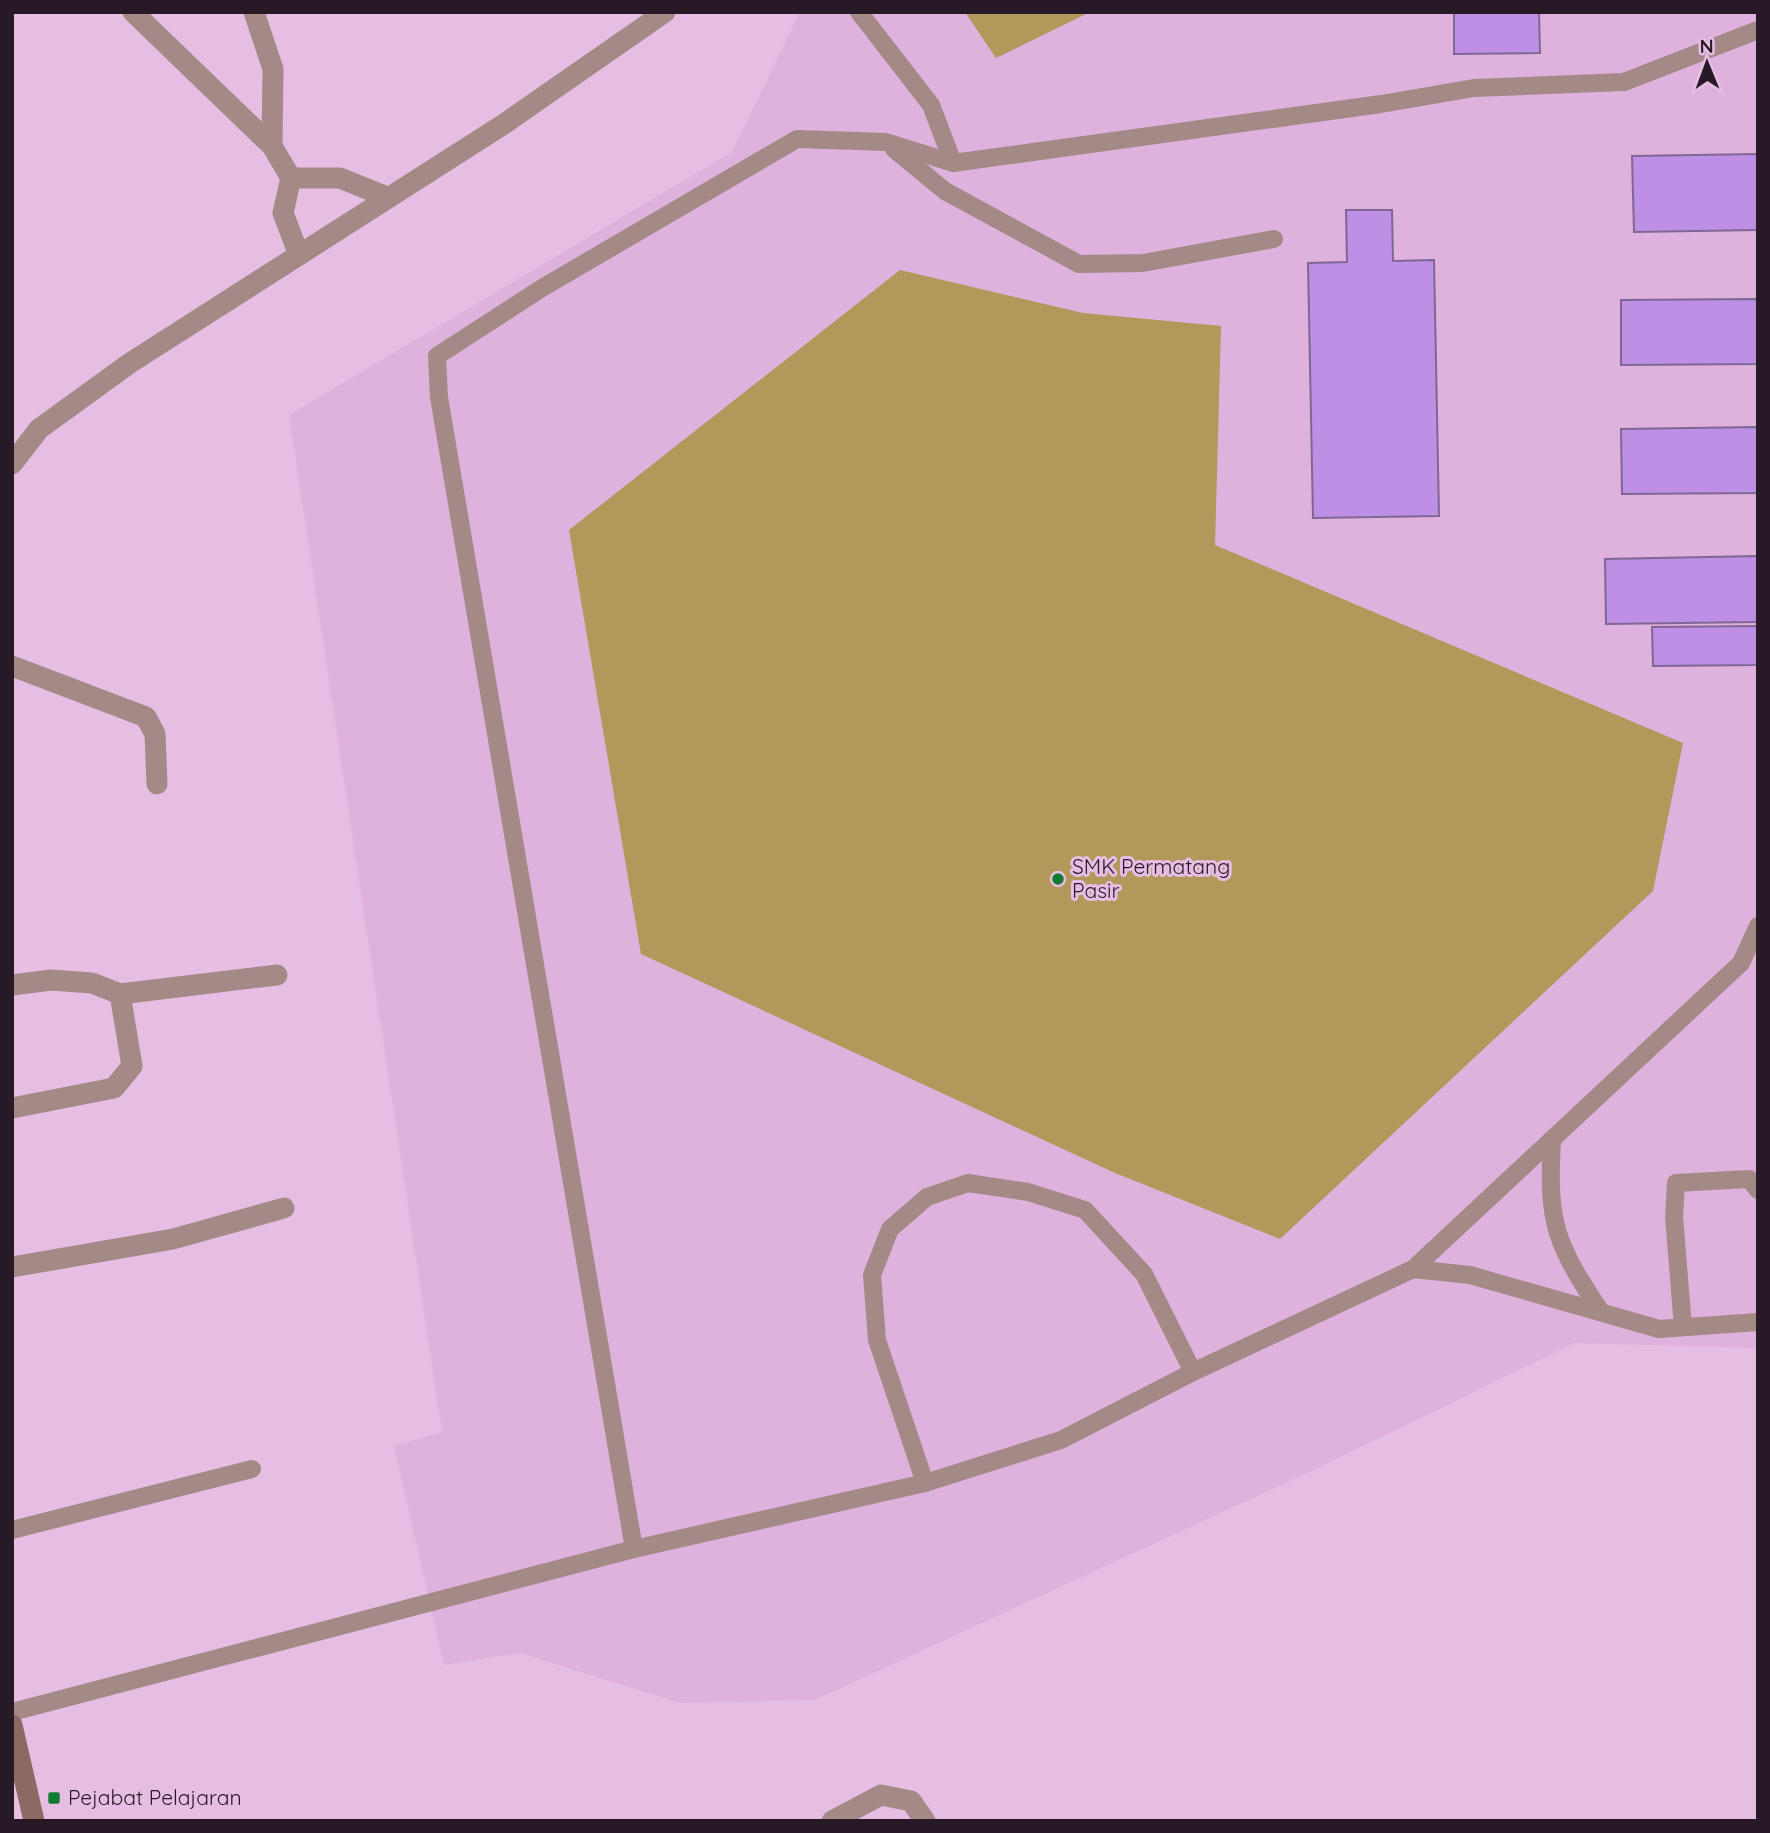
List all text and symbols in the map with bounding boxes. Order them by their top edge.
north arrow [1672,28,1742,98]
text: N [1700,34,1714,58]
place label: SMK Permatang Pasir [1072,853,1230,903]
marker: SMK Permatang Pasir [1050,871,1066,887]
place label: Pejabat Pelajaran [68,1784,242,1810]
marker: Pejabat Pelajaran [46,1790,62,1806]

